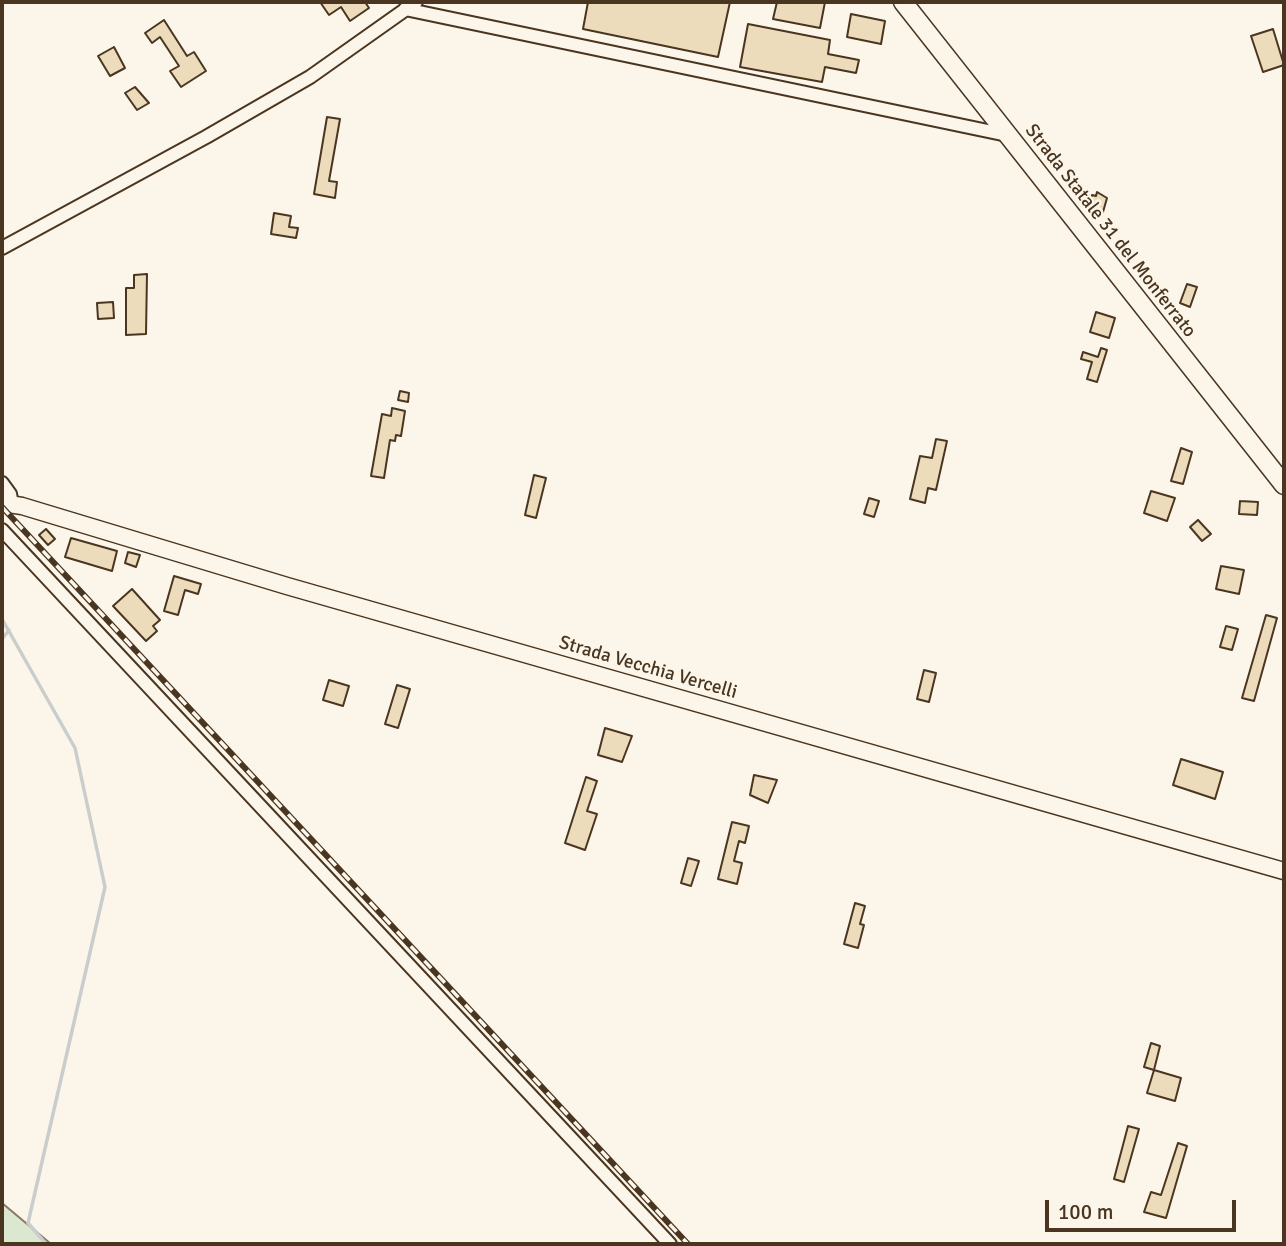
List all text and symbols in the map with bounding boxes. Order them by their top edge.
street label: Strada Statale 31 del Monferrato [1020,120,1200,342]
street label: Strada Vecchia Vercelli [556,632,740,704]
scale bar [1048,1186,1239,1230]
text: 100 m [1058,1199,1113,1225]

